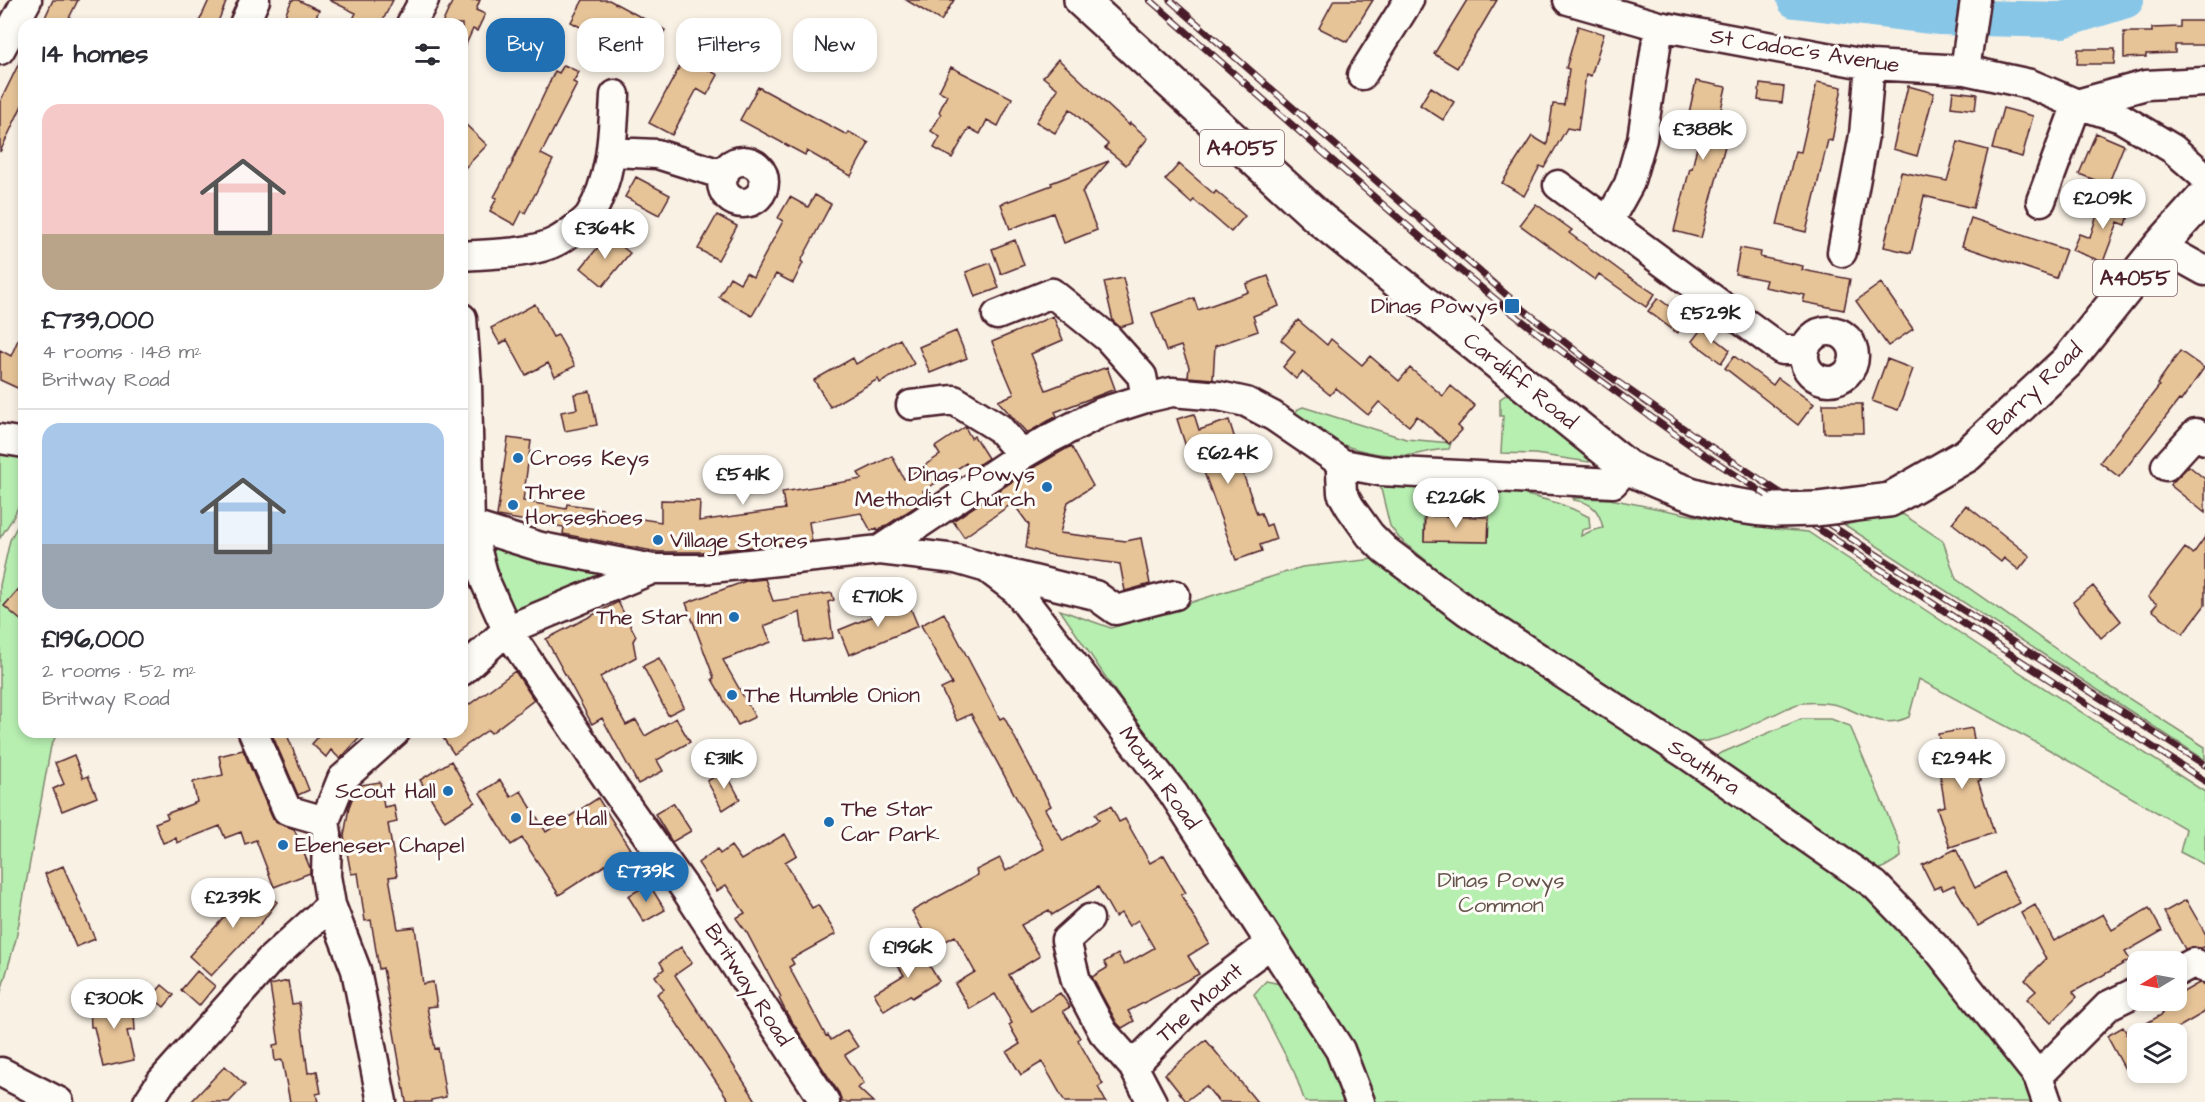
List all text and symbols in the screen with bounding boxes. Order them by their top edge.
chip: Buy [486,18,565,72]
chip: Rent [577,18,664,72]
chip: Filters [676,18,781,72]
chip: New [793,18,877,72]
street label: St Cadoc's Avenue [1708,21,1902,81]
text: 14 homes [42,36,148,72]
icon: filters [411,38,444,71]
pin: £388K [1661,110,1745,161]
text: £388K [1673,115,1733,143]
road number: A4055 [1200,130,1284,166]
icon: home [189,143,297,251]
pin: £209K [2061,179,2145,230]
text: £209K [2074,184,2132,212]
pin: £364K [563,209,647,260]
text: £364K [575,214,635,242]
road number: A4055 [2093,260,2177,296]
place label: Dinas Powys [1371,291,1498,323]
pin: £529K [1669,294,1753,345]
marker: Dinas Powys [1503,297,1521,315]
text: £529K [1681,299,1741,327]
text: £739,000 [42,302,154,338]
street label: Cardiff Road [1456,325,1584,437]
street label: Barry Road [1980,335,2091,443]
text: 4 rooms · 148 m² [42,338,202,366]
text: Britway Road [42,366,170,394]
pin: £624K [1186,434,1270,485]
text: £624K [1198,439,1258,467]
place label: Cross Keys [530,443,649,475]
marker: Cross Keys [511,451,525,465]
pin: £541K [701,455,785,506]
place label: Dinas Powys Methodist Church [855,459,1035,515]
text: £541K [716,460,770,488]
icon: home [189,462,297,570]
place label: Three Horseshoes [525,477,643,533]
pin: £226K [1414,478,1498,529]
marker: Dinas Powys Methodist Church [1040,480,1054,494]
text: £226K [1427,483,1485,511]
marker: Three Horseshoes [506,498,520,512]
place label: Village Stores [670,525,808,557]
marker: Village Stores [651,533,665,547]
pin: £710K [836,577,920,628]
text: £710K [853,582,903,610]
place label: The Star Inn [596,602,722,633]
marker: The Star Inn [727,610,741,624]
text: £196,000 [42,621,144,657]
text: 2 rooms · 52 m² [42,657,196,685]
place label: The Humble Onion [744,680,920,711]
text: Britway Road [42,685,170,713]
marker: The Humble Onion [725,688,739,702]
street label: Mount Road [1111,720,1207,836]
street label: Southra [1662,732,1746,802]
pin: £311K [682,739,766,790]
pin: £294K [1920,739,2004,790]
text: £311K [705,744,743,772]
text: £294K [1932,744,1992,772]
place label: Scout Hall [335,776,436,807]
marker: Scout Hall [441,784,455,798]
place label: The Star Car Park [841,794,940,850]
place label: Lee Hall [528,803,607,834]
marker: Lee Hall [509,811,523,825]
marker: The Star Car Park [822,815,836,829]
place label: Ebeneser Chapel [295,830,464,861]
marker: Ebeneser Chapel [276,838,290,852]
pin: £739K [604,852,688,903]
text: £739K [618,857,674,885]
park label: Dinas Powys Common [1438,865,1564,921]
pin: £239K [191,878,275,929]
text: £239K [205,883,261,911]
street label: Britway Road [696,918,799,1053]
pin: £196K [866,928,950,979]
text: £196K [883,933,933,961]
north arrow [2127,951,2187,1011]
map controls [2127,951,2187,1083]
street label: The Mount [1150,956,1250,1050]
pin: £300K [72,979,156,1030]
text: £300K [85,984,143,1012]
button: layers [2127,1023,2187,1083]

